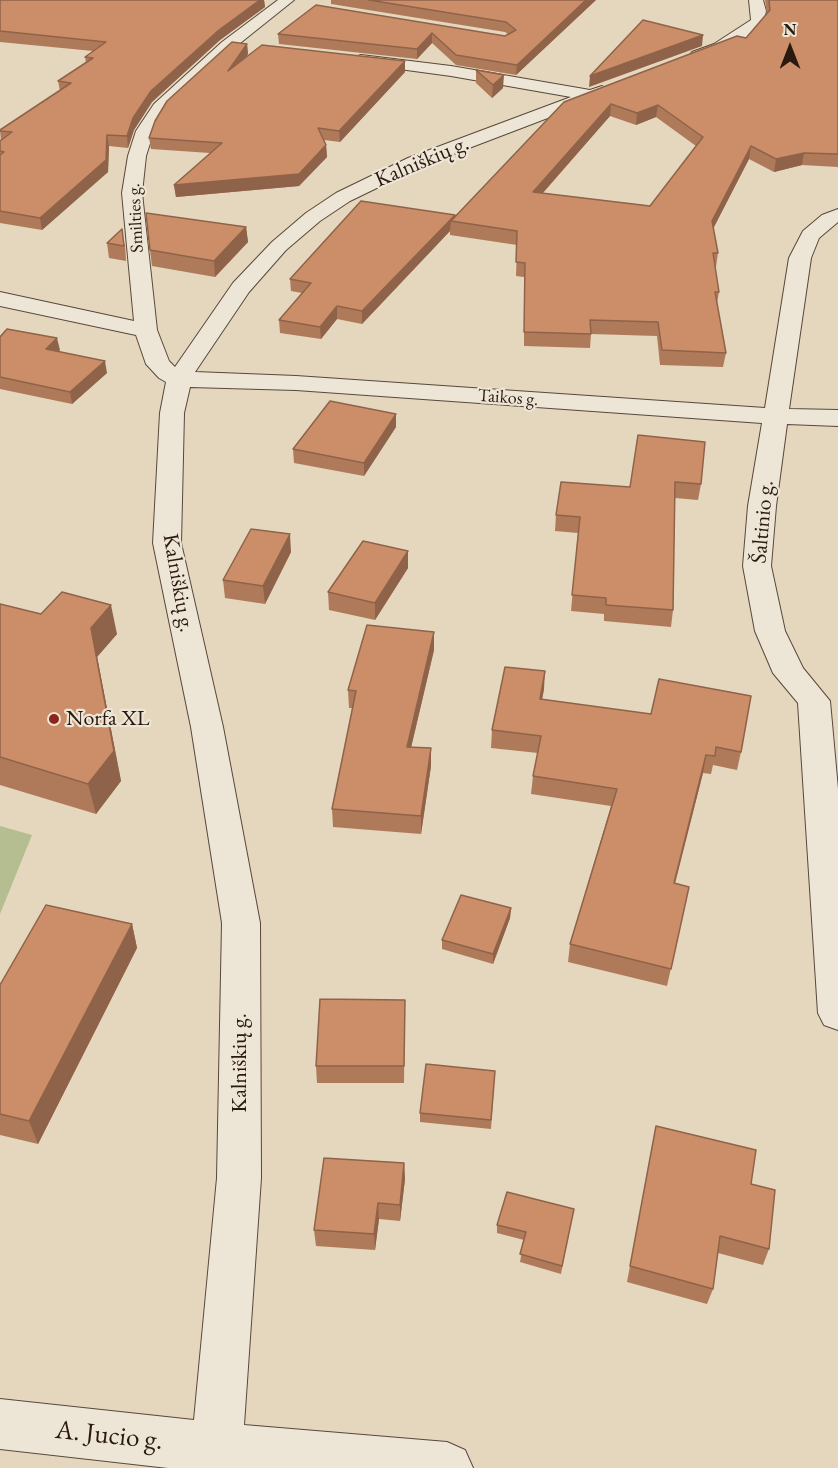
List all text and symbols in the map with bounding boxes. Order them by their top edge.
north arrow [760,18,820,78]
text: N [784,19,796,40]
street label: Kalniškių g. [371,130,473,194]
street label: Smilties g. [123,183,149,253]
street label: Taikos g. [477,385,539,411]
street label: Šaltinio g. [746,479,780,565]
street label: Kalniškių g. [156,532,200,634]
place label: Norfa XL [66,706,150,732]
marker: Norfa XL [47,712,61,726]
street label: Kalniškių g. [227,1013,253,1113]
street label: A. Jucio g. [54,1414,164,1458]

